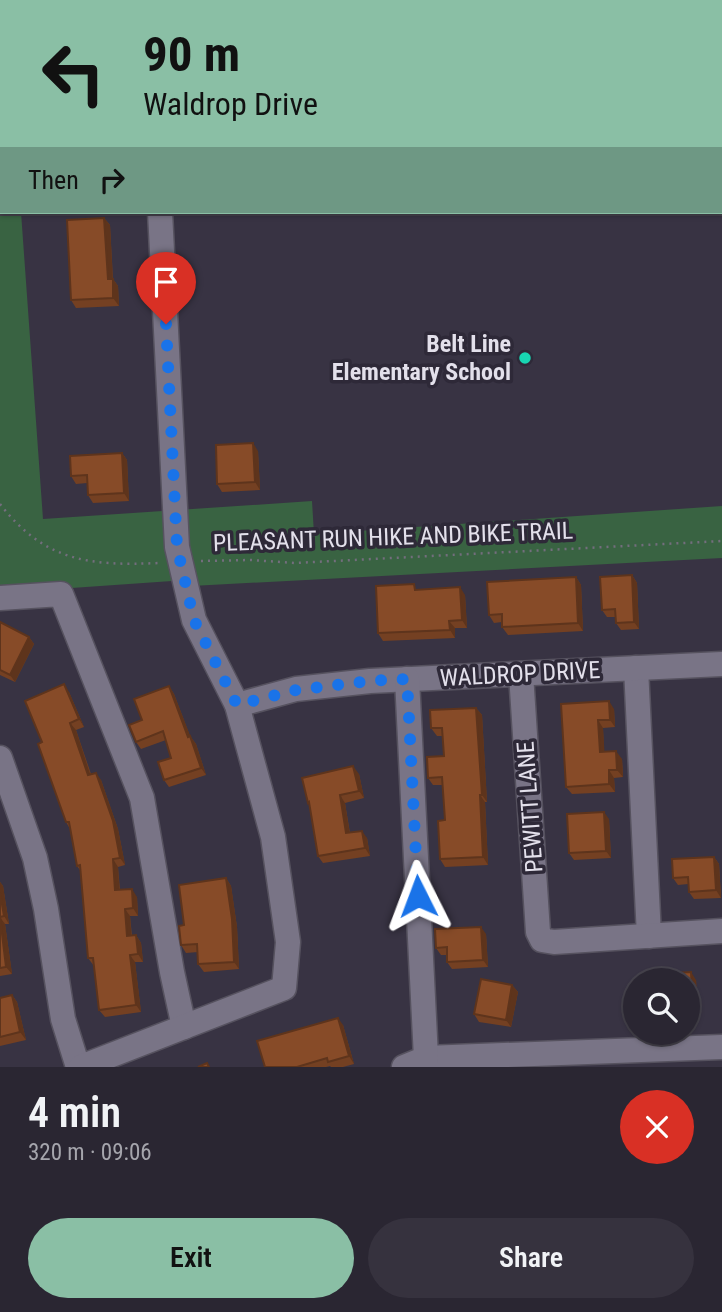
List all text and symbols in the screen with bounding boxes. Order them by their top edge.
text: 90 m [143,26,240,83]
icon: left [28,28,119,119]
text: Waldrop Drive [143,85,318,123]
icon: right [93,161,131,199]
text: Then [28,165,79,195]
pin [136,252,196,324]
icon: arrive [147,263,185,301]
place label: Belt Line Elementary School [332,330,511,386]
marker: Belt Line Elementary School [517,350,533,366]
street label: PLEASANT RUN HIKE AND BIKE TRAIL [212,517,574,557]
street label: WALDROP DRIVE [439,656,601,692]
street label: PEWITT LANE [511,740,549,874]
position arrow [381,859,455,933]
map controls [623,968,700,1045]
button: search [623,968,700,1045]
text: 4 min [28,1088,121,1137]
button: close [620,1090,694,1164]
text: 320 m · 09:06 [28,1139,152,1166]
button: Exit [28,1218,354,1298]
button: Share [368,1218,694,1298]

